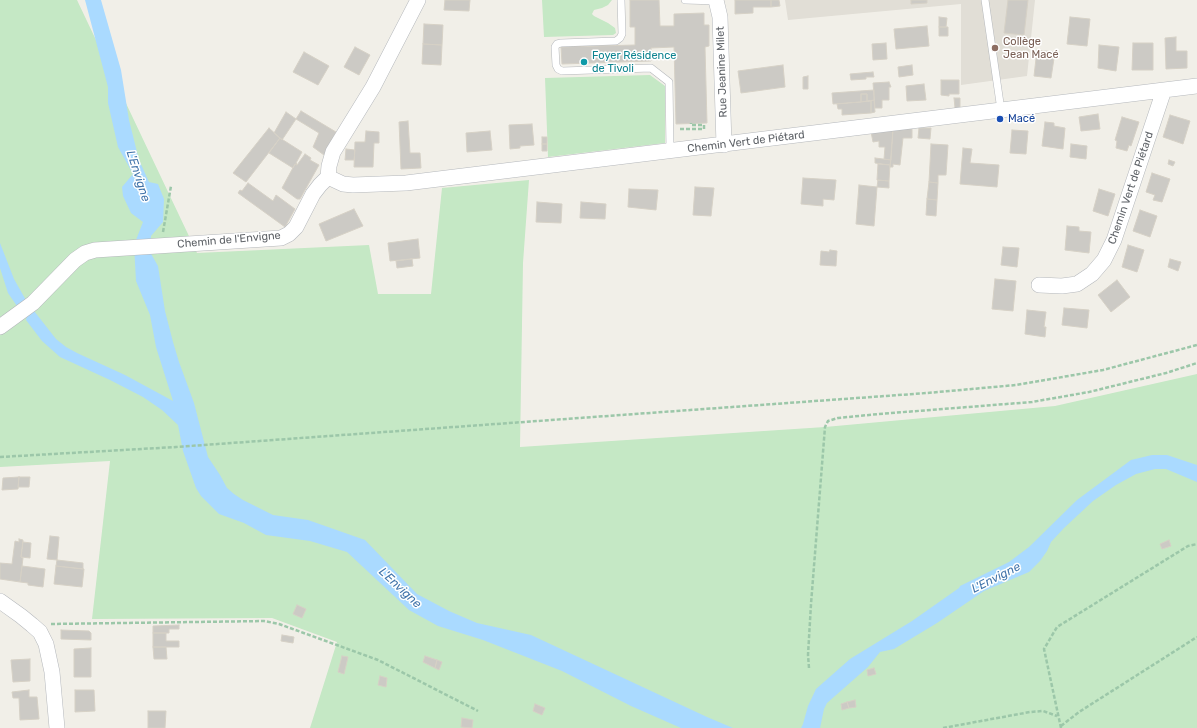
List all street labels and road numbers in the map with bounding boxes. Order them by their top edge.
street label: Rue Jeanine Milet [714,26,730,118]
street label: Chemin Vert de Piétard [687,128,805,156]
street label: Chemin Vert de Piétard [1106,130,1156,246]
street label: Chemin de l'Envigne [177,229,281,251]

